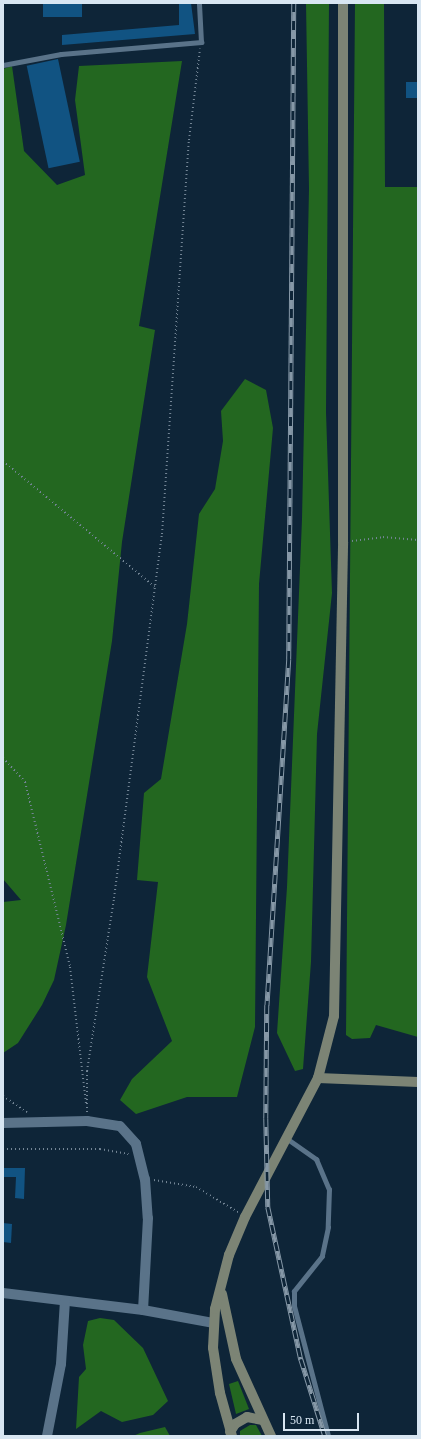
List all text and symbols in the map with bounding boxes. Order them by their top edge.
scale bar [285,1405,361,1431]
text: 50 m [290,1413,314,1427]

